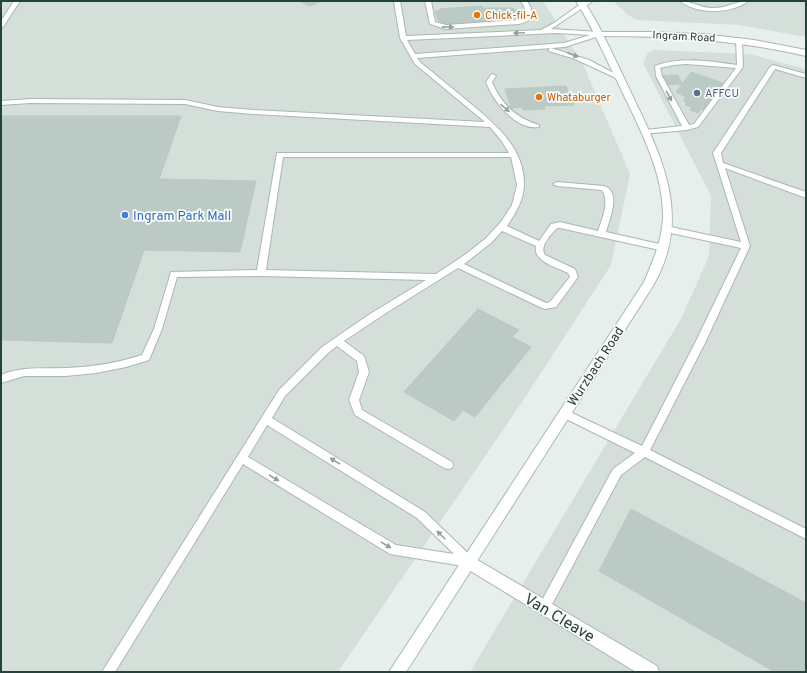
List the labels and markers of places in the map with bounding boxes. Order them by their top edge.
place label: Chick-fil-A [485,9,538,23]
marker: Chick-fil-A [472,10,482,20]
place label: AFFCU [705,87,739,101]
marker: AFFCU [692,88,702,98]
place label: Whataburger [547,91,612,105]
marker: Whataburger [534,92,544,102]
place label: Ingram Park Mall [133,209,231,225]
marker: Ingram Park Mall [120,210,130,220]

